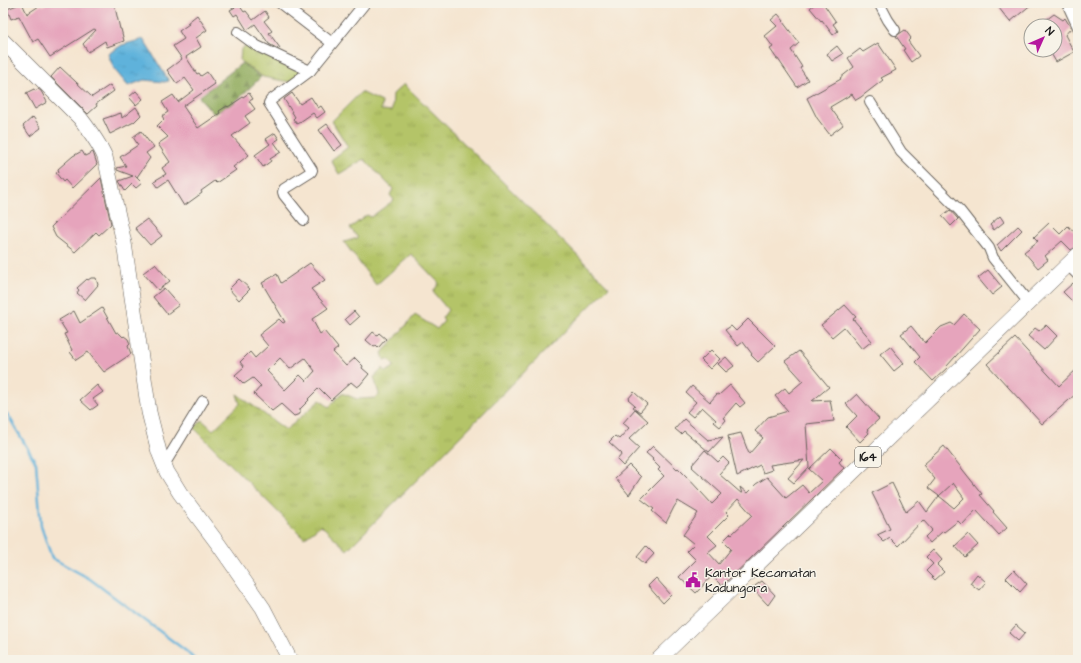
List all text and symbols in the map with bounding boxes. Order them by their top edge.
north arrow [1023,18,1063,58]
text: N [1042,24,1058,39]
road number: 164 [855,447,881,467]
place label: Kantor Kecamatan Kadungora [705,564,816,598]
public building icon: Kantor Kecamatan Kadungora [684,571,702,589]

